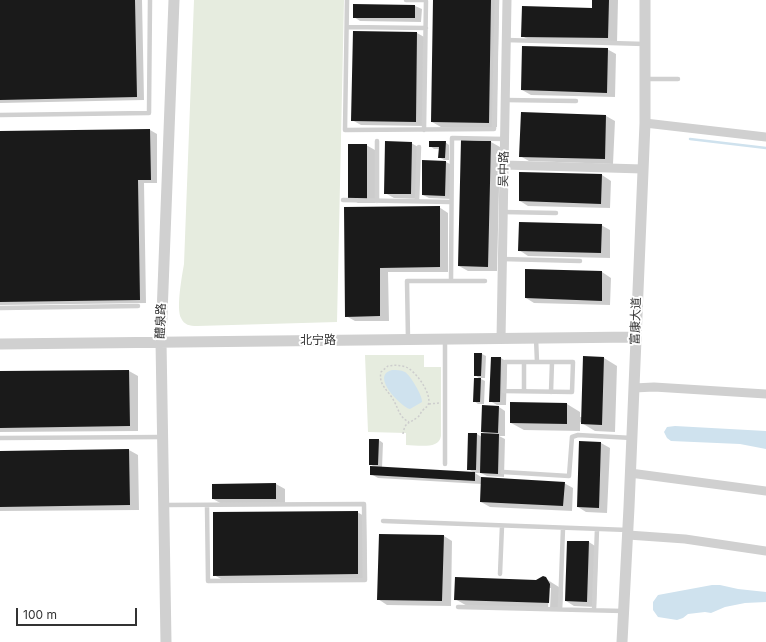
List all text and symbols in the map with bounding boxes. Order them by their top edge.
street label: 吴中路 [496,151,512,187]
street label: 富康大道 [628,297,644,345]
street label: 醴泉路 [153,303,169,339]
street label: 北宁路 [300,333,336,347]
scale bar [18,600,139,626]
text: 100 m [23,607,57,622]

